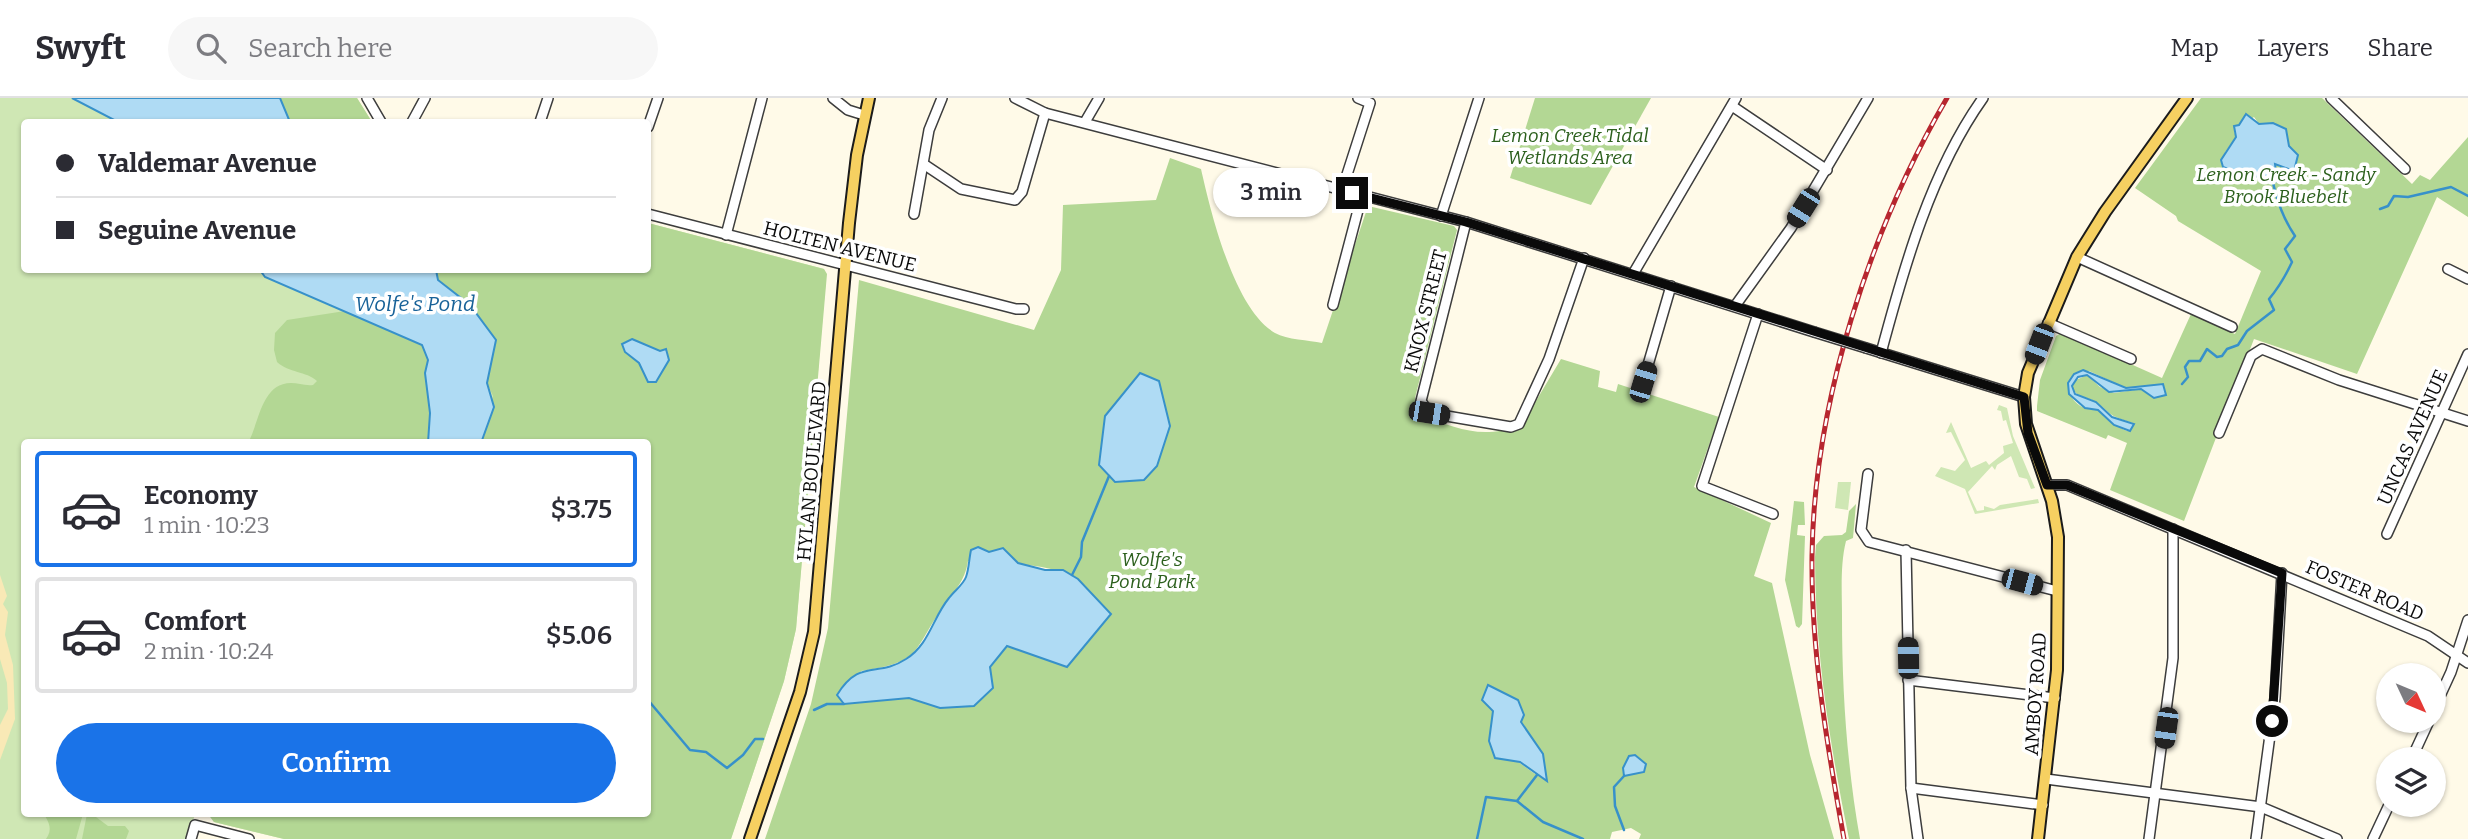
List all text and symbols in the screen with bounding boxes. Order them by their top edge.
search box [168,17,658,80]
text: Swyft [35,28,126,68]
icon: search [192,29,230,67]
text: Search here [248,33,392,64]
text: Map [2171,34,2219,62]
text: Layers [2257,34,2329,62]
text: Share [2367,34,2433,62]
park label: Lemon Creek Tidal Wetlands Area [1491,124,1649,169]
text: Valdemar Avenue [98,148,317,179]
park label: Lemon Creek - Sandy Brook Bluebelt [2196,163,2377,208]
callout: 3 min [1212,168,1328,217]
route end [1336,177,1368,209]
text: 3 min [1240,178,1302,206]
car [1783,185,1824,231]
text: Seguine Avenue [98,215,296,246]
street label: HOLTEN AVENUE [761,216,919,277]
street label: KNOX STREET [1399,247,1452,375]
water label: Wolfe's Pond [355,291,475,317]
car [2022,321,2057,367]
car [1627,359,1660,405]
street label: UNCAS AVENUE [2372,366,2453,508]
street label: HYLAN BOULEVARD [792,380,831,562]
car [1407,399,1452,427]
icon: car [60,478,123,541]
text: Economy [144,480,258,511]
text: $3.75 [550,494,612,525]
text: 1 min · 10:23 [144,511,270,539]
park label: Wolfe's Pond Park [1108,548,1196,593]
street label: FOSTER ROAD [2302,555,2427,626]
car [1999,566,2046,598]
icon: car [60,604,123,667]
text: Comfort [144,606,247,637]
text: $5.06 [546,620,612,651]
street label: AMBOY ROAD [2020,632,2051,756]
text: 2 min · 10:24 [144,637,273,665]
car [1898,637,1919,679]
north arrow [2376,663,2446,733]
map controls [2376,663,2446,817]
route start [2256,705,2288,737]
car [2153,706,2180,750]
button: Confirm [56,723,616,803]
button: layers [2376,747,2446,817]

